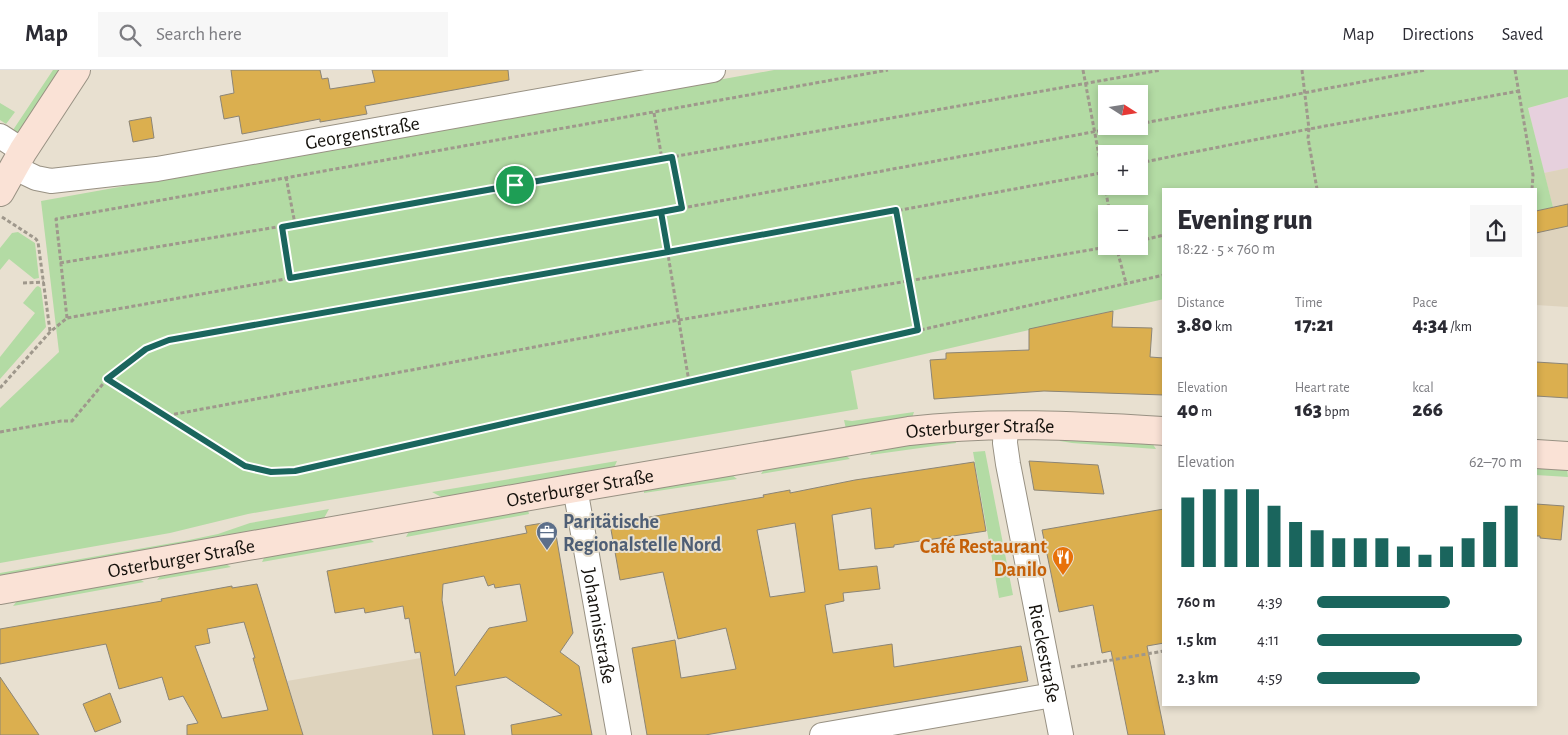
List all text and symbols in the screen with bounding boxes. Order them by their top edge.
search box [98,12,448,57]
icon: search [116,21,144,49]
text: Map [25,22,68,46]
text: Search here [156,25,242,44]
text: Map [1343,26,1374,44]
text: Directions [1402,26,1474,44]
text: Saved [1502,26,1543,44]
north arrow [1098,85,1148,135]
map controls [1098,85,1148,255]
street label: Georgenstraße [304,113,421,153]
button: + [1098,145,1148,195]
pin [494,164,536,206]
icon: arrive [501,171,529,199]
button: − [1098,205,1148,255]
button: share [1470,205,1522,257]
text: Evening run [1177,207,1313,235]
text: 18:22 · 5 × 760 m [1177,241,1275,257]
text: Distance [1177,296,1224,310]
text: Time [1295,296,1323,310]
text: Pace [1412,296,1438,310]
text: 3.80 [1177,314,1212,335]
text: 17:21 [1295,314,1334,335]
text: 4:34 [1412,314,1448,335]
text: km [1212,320,1232,334]
text: /km [1448,320,1472,334]
text: Elevation [1177,381,1228,395]
text: Heart rate [1295,381,1350,395]
text: kcal [1412,381,1434,395]
text: 40 [1177,399,1199,420]
text: 163 [1295,399,1322,420]
text: 266 [1412,399,1443,420]
text: m [1199,405,1212,419]
text: bpm [1322,405,1350,419]
street label: Osterburger Straße [905,416,1055,442]
text: Elevation [1177,454,1235,470]
text: 62–70 m [1469,454,1522,470]
street label: Osterburger Straße [505,466,655,511]
place label: Paritätische Regionalstelle Nord [563,512,722,555]
office icon: Paritätische Regionalstelle Nord [535,520,559,551]
street label: Osterburger Straße [106,536,257,582]
place label: Café Restaurant Danilo [920,537,1047,580]
restaurant icon: Café Restaurant Danilo [1051,545,1075,576]
street label: Johannisstraße [578,566,619,686]
text: 760 m [1177,594,1215,610]
text: 4:39 [1257,594,1282,610]
street label: Rieckestraße [1025,602,1063,705]
text: 1.5 km [1177,632,1217,648]
text: 4:11 [1257,632,1279,648]
text: 2.3 km [1177,670,1218,686]
text: 4:59 [1257,670,1283,686]

